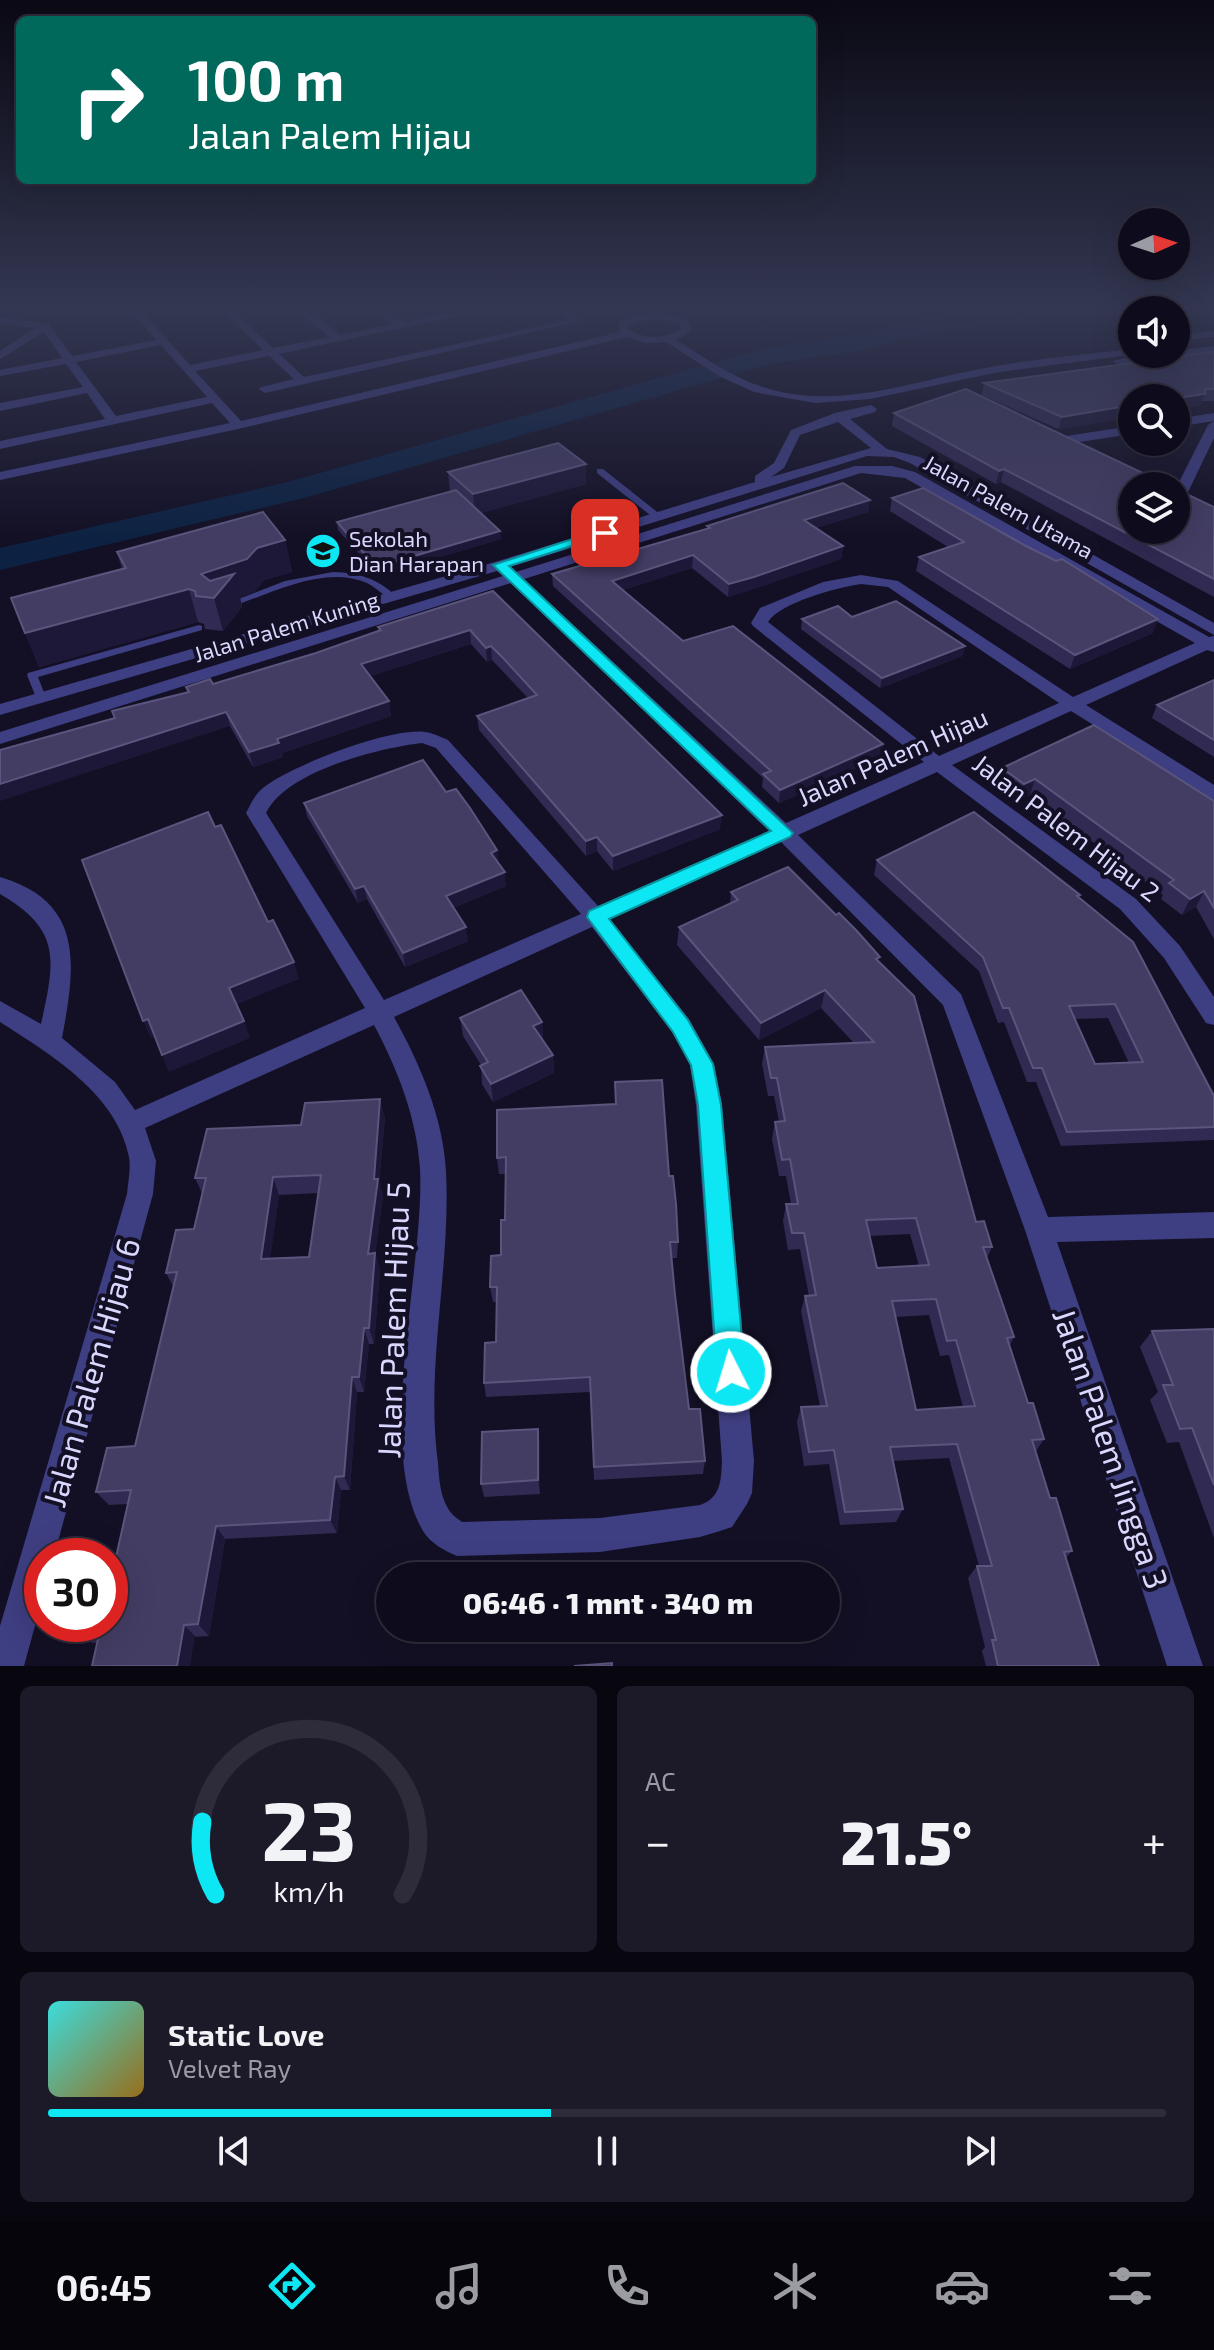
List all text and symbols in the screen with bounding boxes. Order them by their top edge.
text: 100 m [188,45,344,112]
icon: right [56,48,160,152]
text: Jalan Palem Hijau [188,113,472,156]
north arrow [1118,208,1190,280]
map controls [1118,208,1190,544]
button: sound [1118,296,1190,368]
button: search [1118,384,1190,456]
street label: Jalan Palem Utama [920,449,1098,563]
button: layers [1118,472,1190,544]
pin [571,499,639,567]
icon: arrive [583,511,627,555]
place label: Sekolah Dian Harapan [349,525,484,576]
school or university icon: Sekolah Dian Harapan [304,532,342,570]
street label: Jalan Palem Kuning [190,585,382,667]
street label: Jalan Palem Hijau [792,700,992,812]
street label: Jalan Palem Hijau 2 [968,747,1166,907]
street label: Jalan Palem Hijau 5 [368,1181,417,1459]
street label: Jalan Palem Hijau 6 [33,1233,148,1511]
street label: Jalan Palem Jingga 3 [1046,1303,1178,1593]
position arrow [689,1330,773,1414]
speed limit sign: 30 [24,1538,128,1642]
text: 06:46 · 1 mnt · 340 m [463,1584,753,1620]
text: AC [645,1765,676,1796]
text: 23 [261,1778,356,1878]
text: 21.5° [841,1805,972,1877]
text: − [645,1814,671,1867]
text: + [1142,1814,1166,1867]
text: km/h [273,1873,344,1908]
text: Static Love [168,2016,324,2052]
text: Velvet Ray [168,2052,291,2083]
icon: previous [212,2129,256,2173]
icon: pause [585,2129,629,2173]
icon: next [958,2129,1002,2173]
icon: directions [264,2258,320,2314]
icon: music [431,2258,487,2314]
icon: phone [599,2258,655,2314]
icon: climate [767,2258,823,2314]
icon: car [934,2258,990,2314]
icon: filters [1102,2258,1158,2314]
text: 06:45 [56,2265,152,2308]

